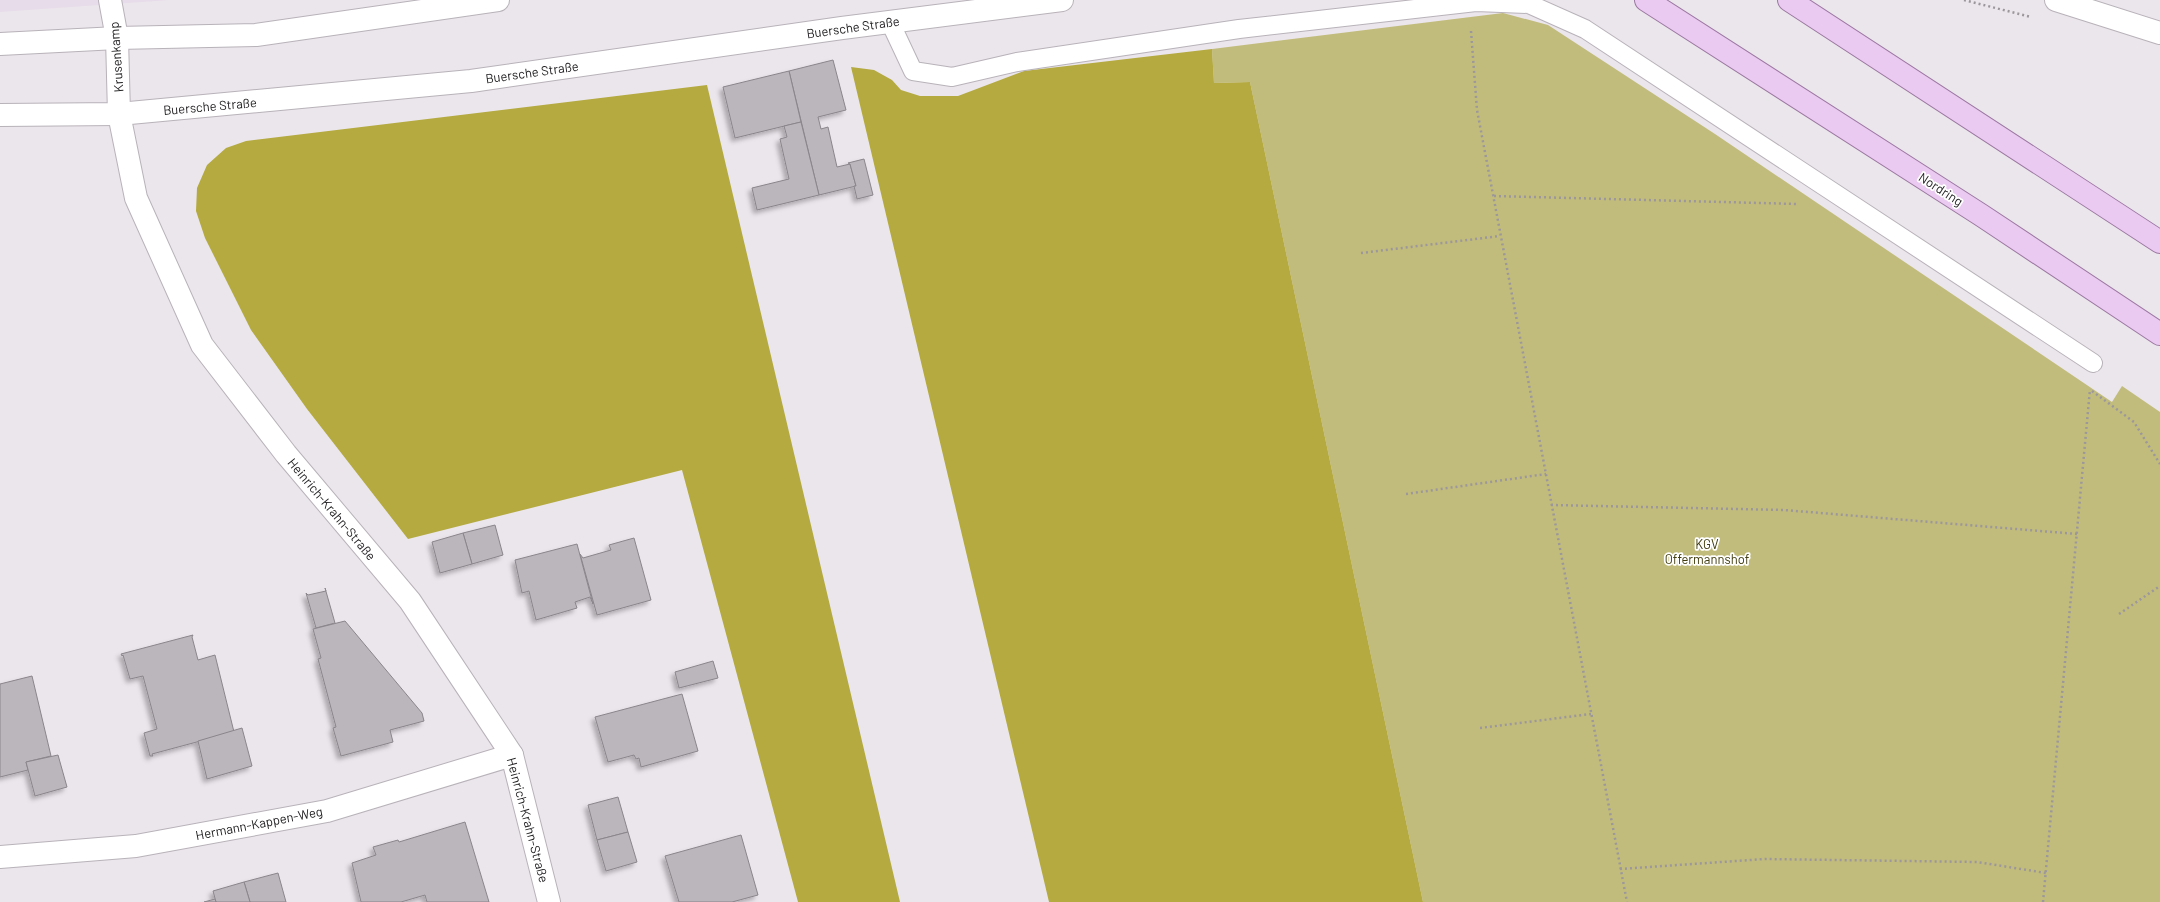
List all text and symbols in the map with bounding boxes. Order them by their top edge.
street label: Buersche Straße [805,13,901,41]
street label: Krusenkamp [106,21,126,93]
street label: Buersche Straße [484,58,580,86]
street label: Buersche Straße [163,94,258,118]
street label: Nordring [1916,169,1966,209]
street label: Heinrich-Krahn-Straße [284,455,380,564]
park label: KGV Offermannshof [1665,536,1750,567]
street label: Heinrich-Krahn-Straße [504,756,552,884]
street label: Hermann-Kappen-Weg [194,803,324,843]

